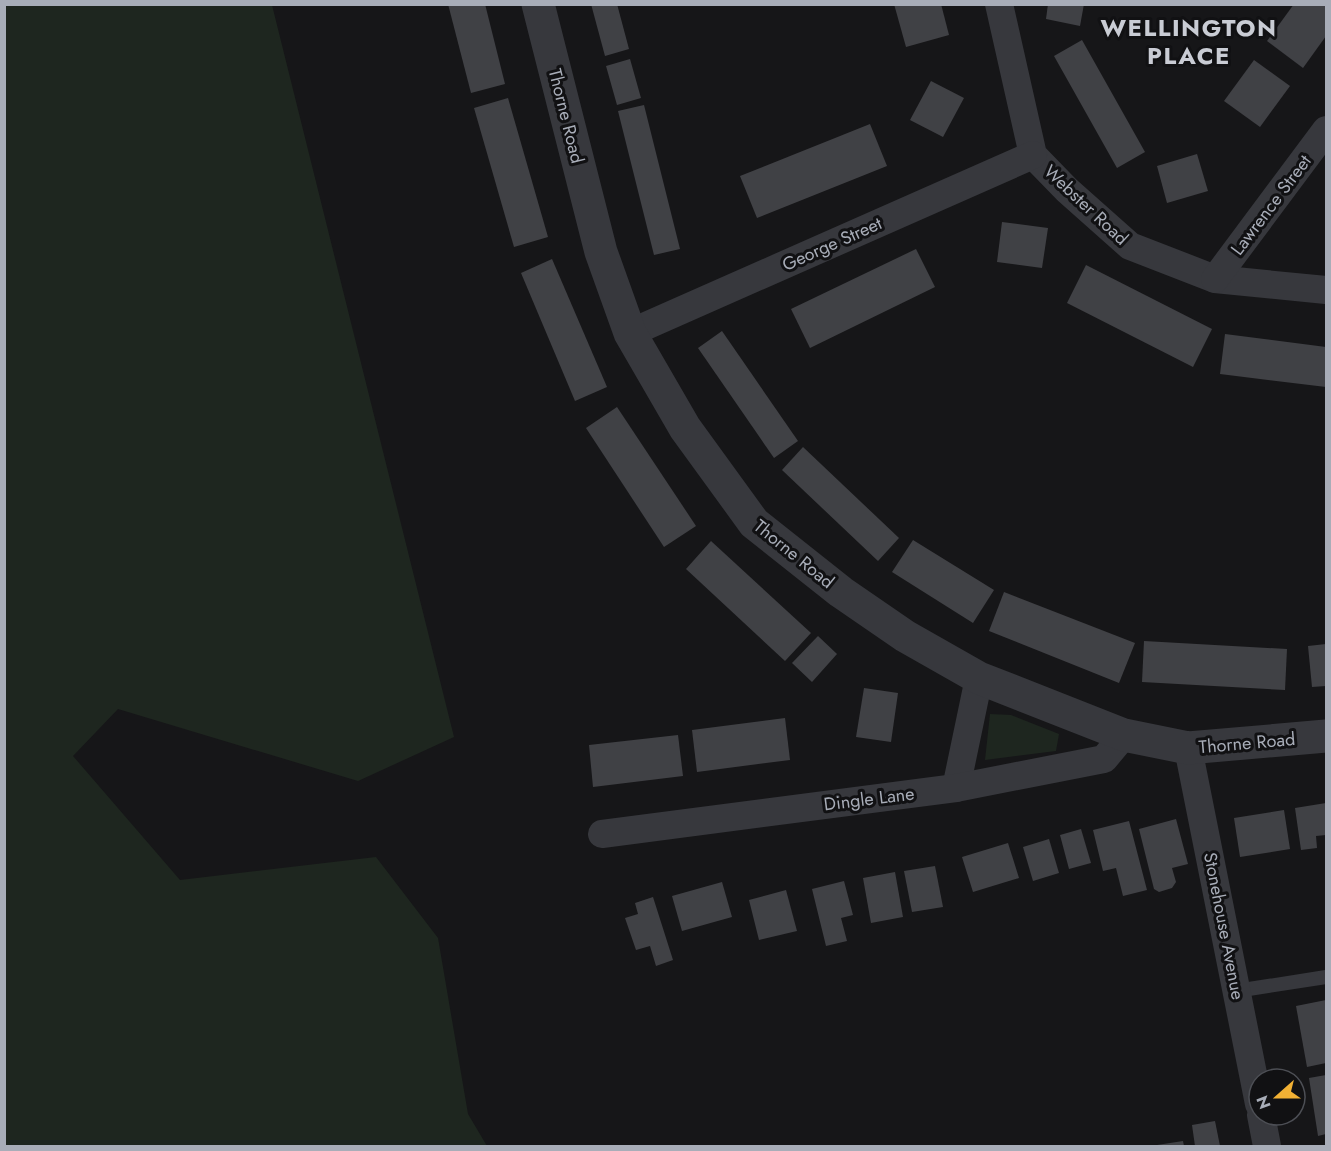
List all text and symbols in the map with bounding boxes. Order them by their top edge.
district label: WELLINGTON PLACE [1101,10,1277,73]
street label: Thorne Road [542,66,590,166]
street label: Lawrence Street [1225,149,1318,261]
street label: Webster Road [1038,159,1134,251]
street label: George Street [778,210,887,278]
street label: Thorne Road [748,513,840,595]
street label: Thorne Road [1198,726,1296,760]
street label: Dingle Lane [822,781,916,817]
street label: Stonehouse Avenue [1197,850,1251,1002]
north arrow [1247,1067,1307,1127]
text: N [1250,1092,1276,1112]

